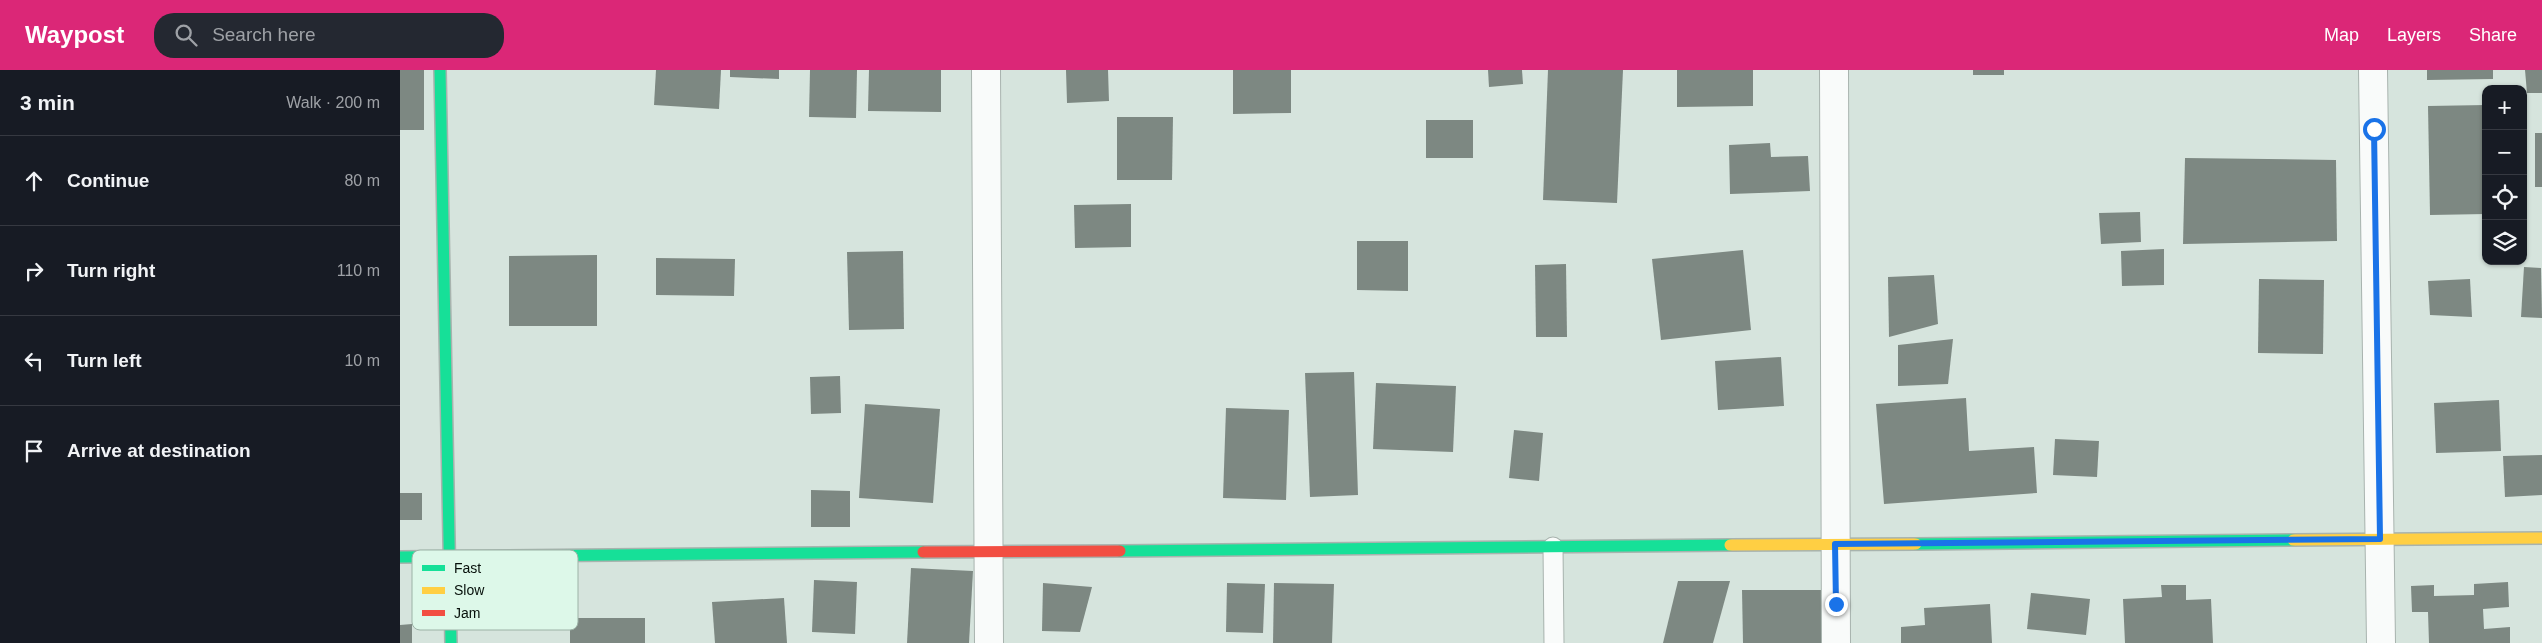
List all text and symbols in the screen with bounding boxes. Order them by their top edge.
search box [154,13,504,58]
text: Waypost [25,21,124,48]
icon: search [172,21,200,49]
text: Search here [212,24,316,45]
text: Map [2324,25,2359,45]
text: Layers [2387,25,2441,45]
text: Share [2469,25,2517,45]
map controls [2482,85,2527,265]
button: + [2482,85,2527,130]
text: 3 min [20,91,75,114]
text: Walk · 200 m [286,94,380,111]
route start [2363,118,2386,141]
button: − [2482,130,2527,175]
icon: ahead [20,167,48,195]
text: Continue [67,170,149,191]
text: 80 m [344,172,380,189]
button: locate [2482,175,2527,220]
button: layers [2482,220,2527,265]
icon: right [20,257,48,285]
text: Turn right [67,260,155,281]
text: 110 m [337,262,380,279]
icon: left [20,347,48,375]
text: Turn left [67,350,142,371]
text: 10 m [344,352,380,369]
icon: arrive [20,437,48,465]
text: Arrive at destination [67,440,251,461]
legend [412,550,578,630]
text: Fast [454,560,481,576]
text: Slow [454,582,485,598]
route end [1825,593,1848,616]
text: Jam [454,605,480,621]

